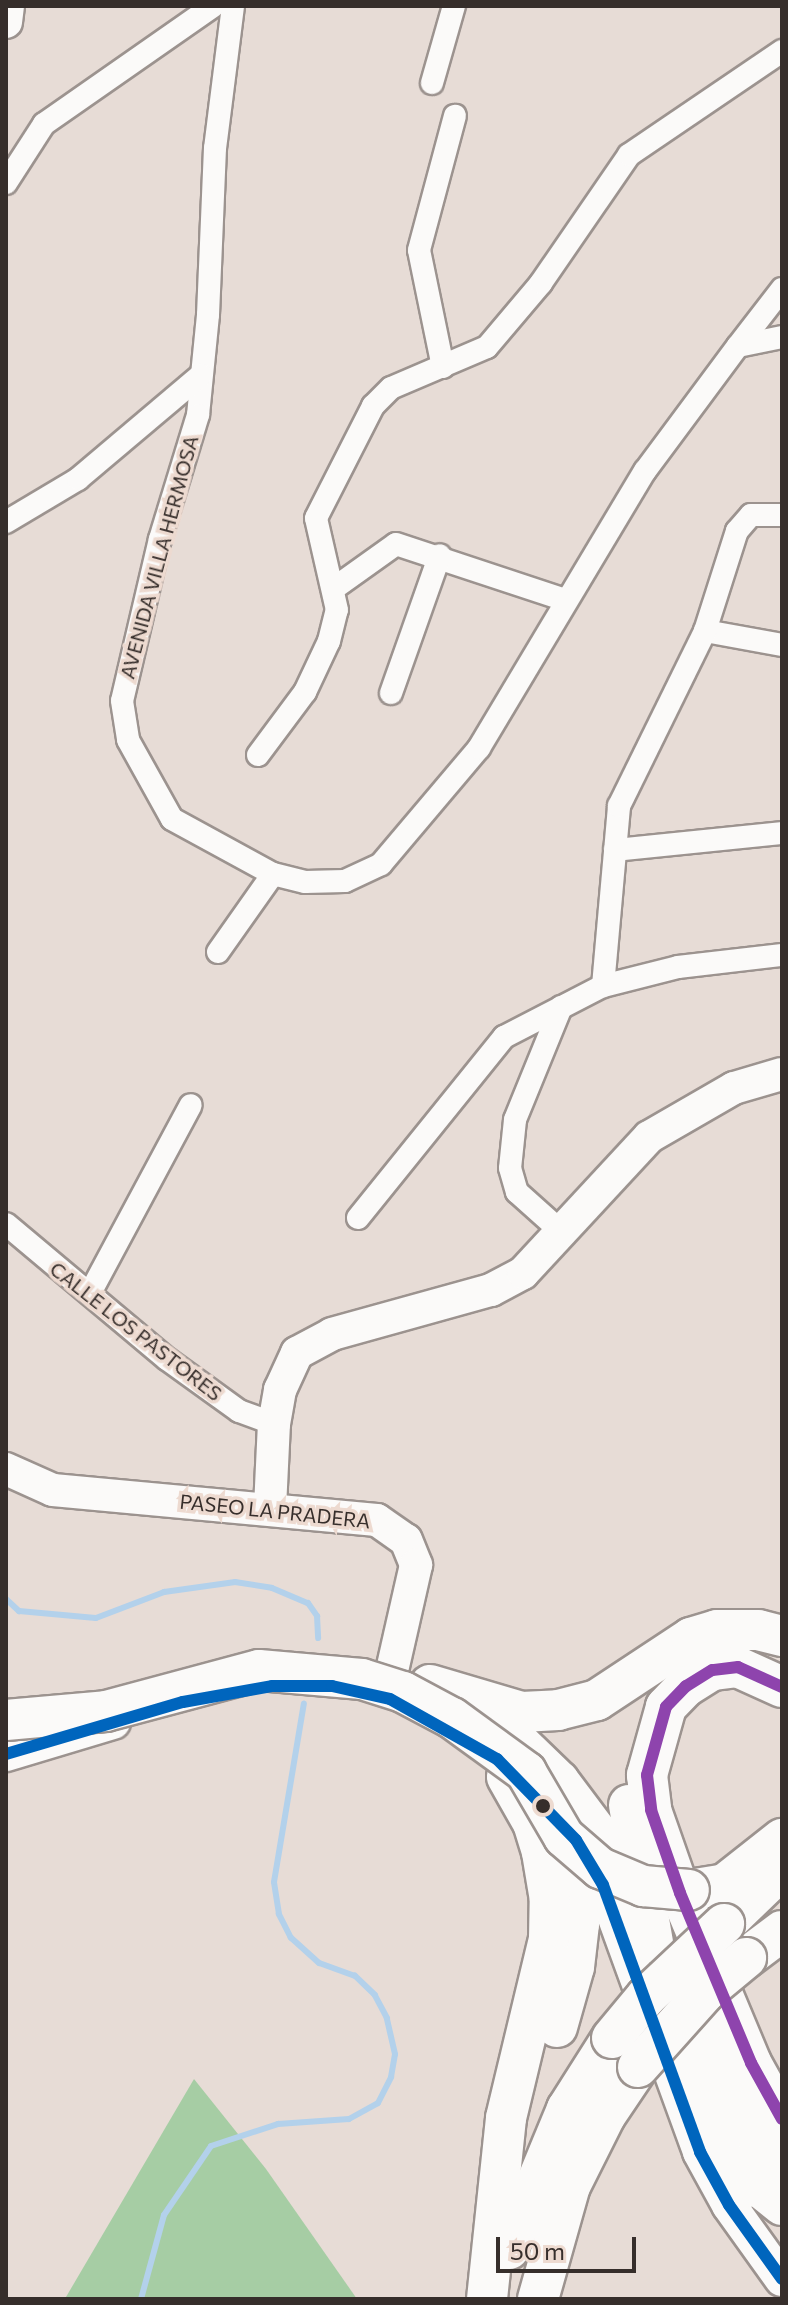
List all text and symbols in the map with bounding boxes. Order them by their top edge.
street label: AVENIDA VILLA HERMOSA [115,433,203,681]
street label: CALLE LOS PASTORES [45,1256,227,1406]
street label: PASEO LA PRADERA [178,1489,372,1533]
unlabelled marker [535,1798,551,1814]
scale bar [500,2221,640,2271]
text: 50 m [510,2236,565,2265]

